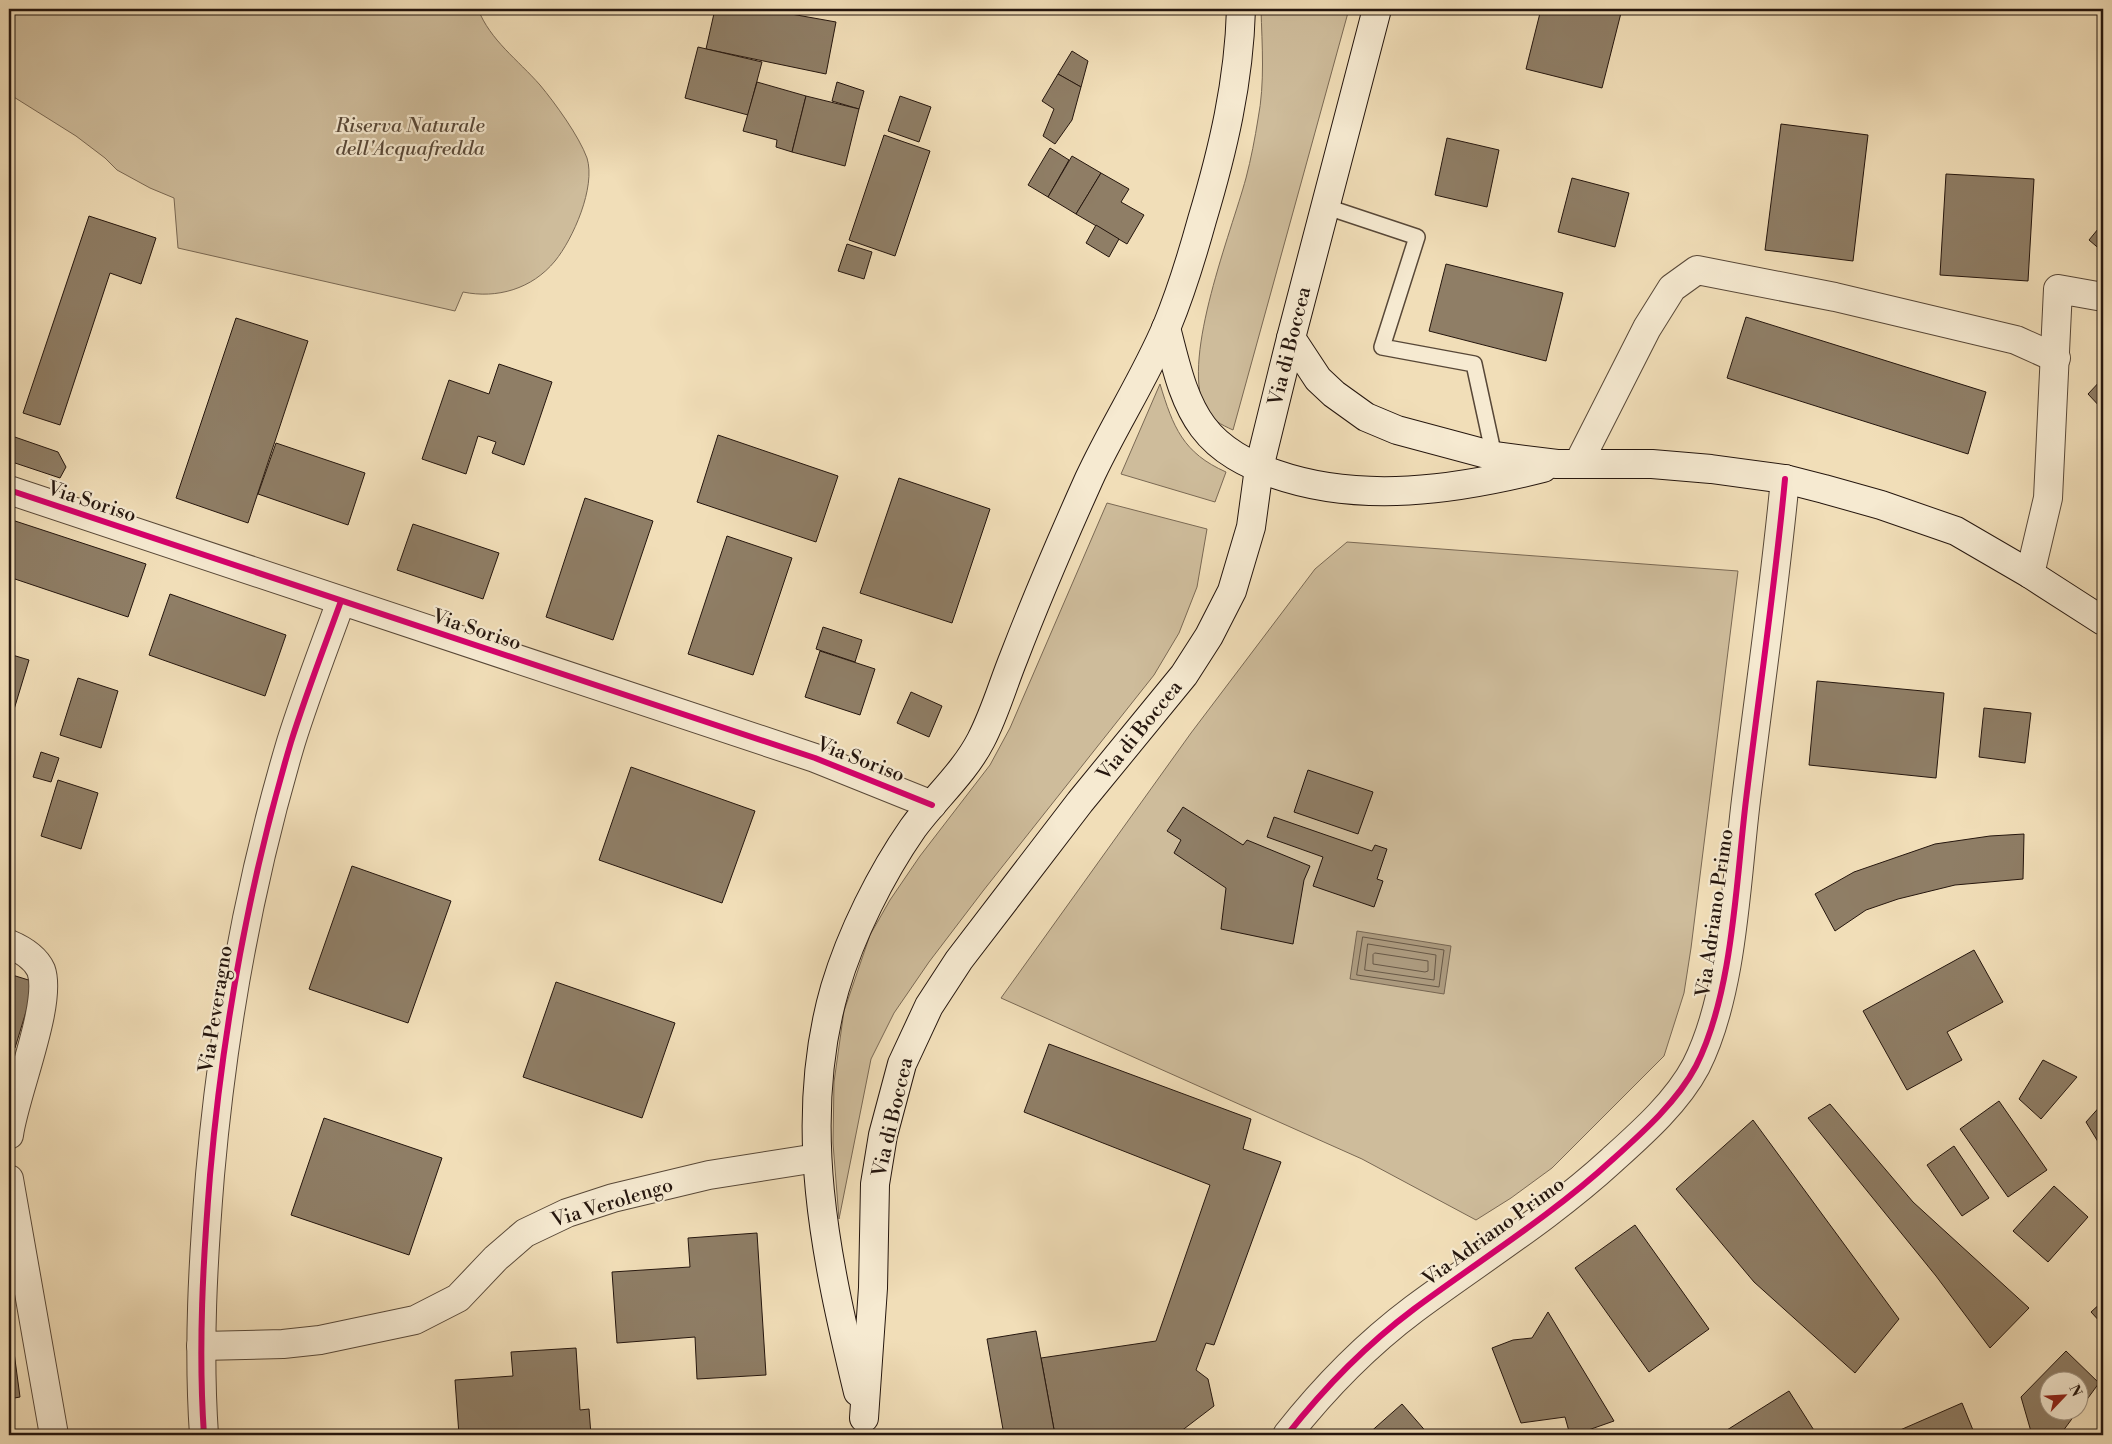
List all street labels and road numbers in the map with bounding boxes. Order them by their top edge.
street label: Via di Boccea [1263,283,1318,409]
street label: Via Soriso [43,476,139,529]
street label: Via Soriso [428,604,524,657]
street label: Via di Boccea [1091,675,1189,787]
street label: Via Soriso [812,732,908,789]
street label: Via Adriano Primo [1691,827,1740,1000]
street label: Via Peveragno [194,944,239,1076]
street label: Via di Boccea [867,1054,920,1180]
street label: Via Adriano Primo [1417,1172,1570,1293]
street label: Via Verolengo [548,1173,676,1234]

